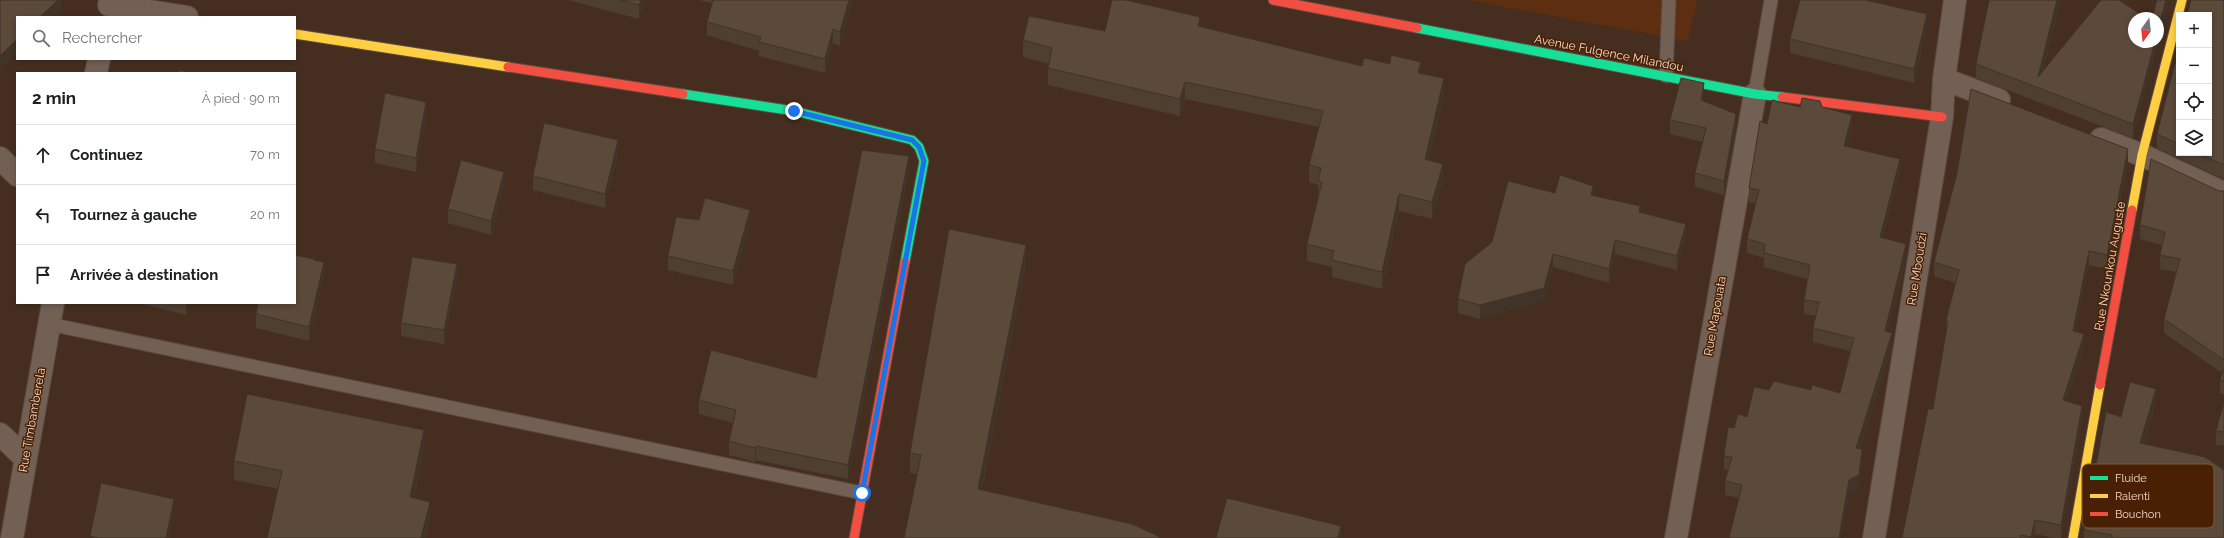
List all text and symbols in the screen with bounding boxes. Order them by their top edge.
north arrow [2128,12,2164,48]
map controls [2176,12,2212,156]
button: + [2176,12,2212,48]
search box [16,16,296,60]
icon: search [30,27,52,49]
text: Rechercher [62,29,142,47]
street label: Avenue Fulgence Milandou [1533,32,1685,74]
button: − [2176,48,2212,84]
button: locate [2176,84,2212,120]
text: 2 min [32,88,76,108]
text: À pied · 90 m [202,91,280,106]
route end [785,102,803,120]
button: layers [2176,120,2212,156]
icon: ahead [32,144,54,166]
text: Continuez [70,146,143,164]
text: 70 m [250,147,280,162]
street label: Rue Nkounkou Auguste [2092,200,2128,332]
icon: left [32,204,54,226]
text: Tournez à gauche [70,206,197,224]
text: 20 m [250,207,280,222]
street label: Rue Mboudzi [1904,232,1930,306]
icon: arrive [32,264,54,286]
text: Arrivée à destination [70,266,218,284]
street label: Rue Mapouata [1701,275,1729,357]
street label: Rue Timbamberela [16,367,48,473]
legend [2082,464,2214,528]
text: Fluide [2115,472,2147,485]
route start [853,484,871,502]
text: Ralenti [2115,490,2150,503]
text: Bouchon [2115,508,2161,521]

